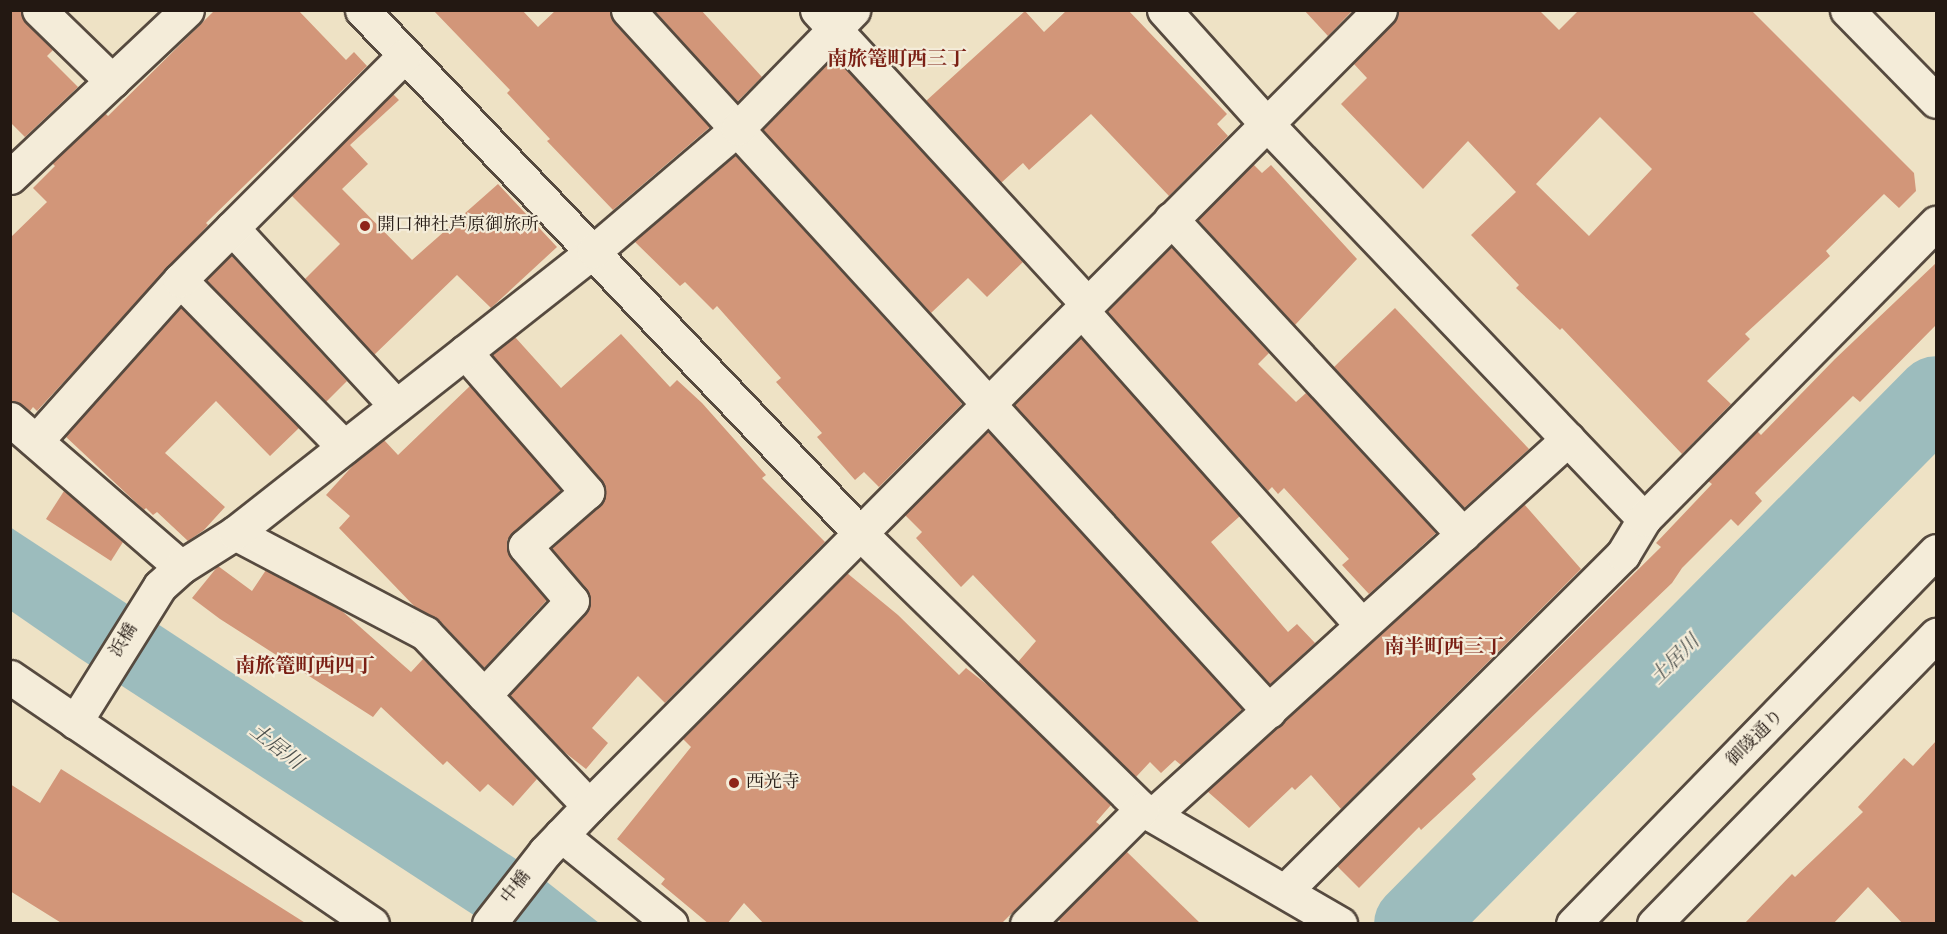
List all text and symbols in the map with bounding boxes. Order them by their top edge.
district label: 南旅篭町西三丁 [827,47,967,71]
place label: 開口神社芦原御旅所 [377,215,539,237]
marker: 開口神社芦原御旅所 [358,219,372,233]
street label: 浜橋 [106,620,144,662]
water label: 土居川 [1645,630,1705,690]
district label: 南半町西三丁 [1384,635,1504,659]
district label: 南旅篭町西四丁 [235,654,375,678]
street label: 御陵通り [1723,706,1789,772]
water label: 土居川 [245,719,307,775]
place label: 西光寺 [746,772,800,794]
marker: 西光寺 [727,776,741,790]
street label: 中橋 [497,867,537,909]

